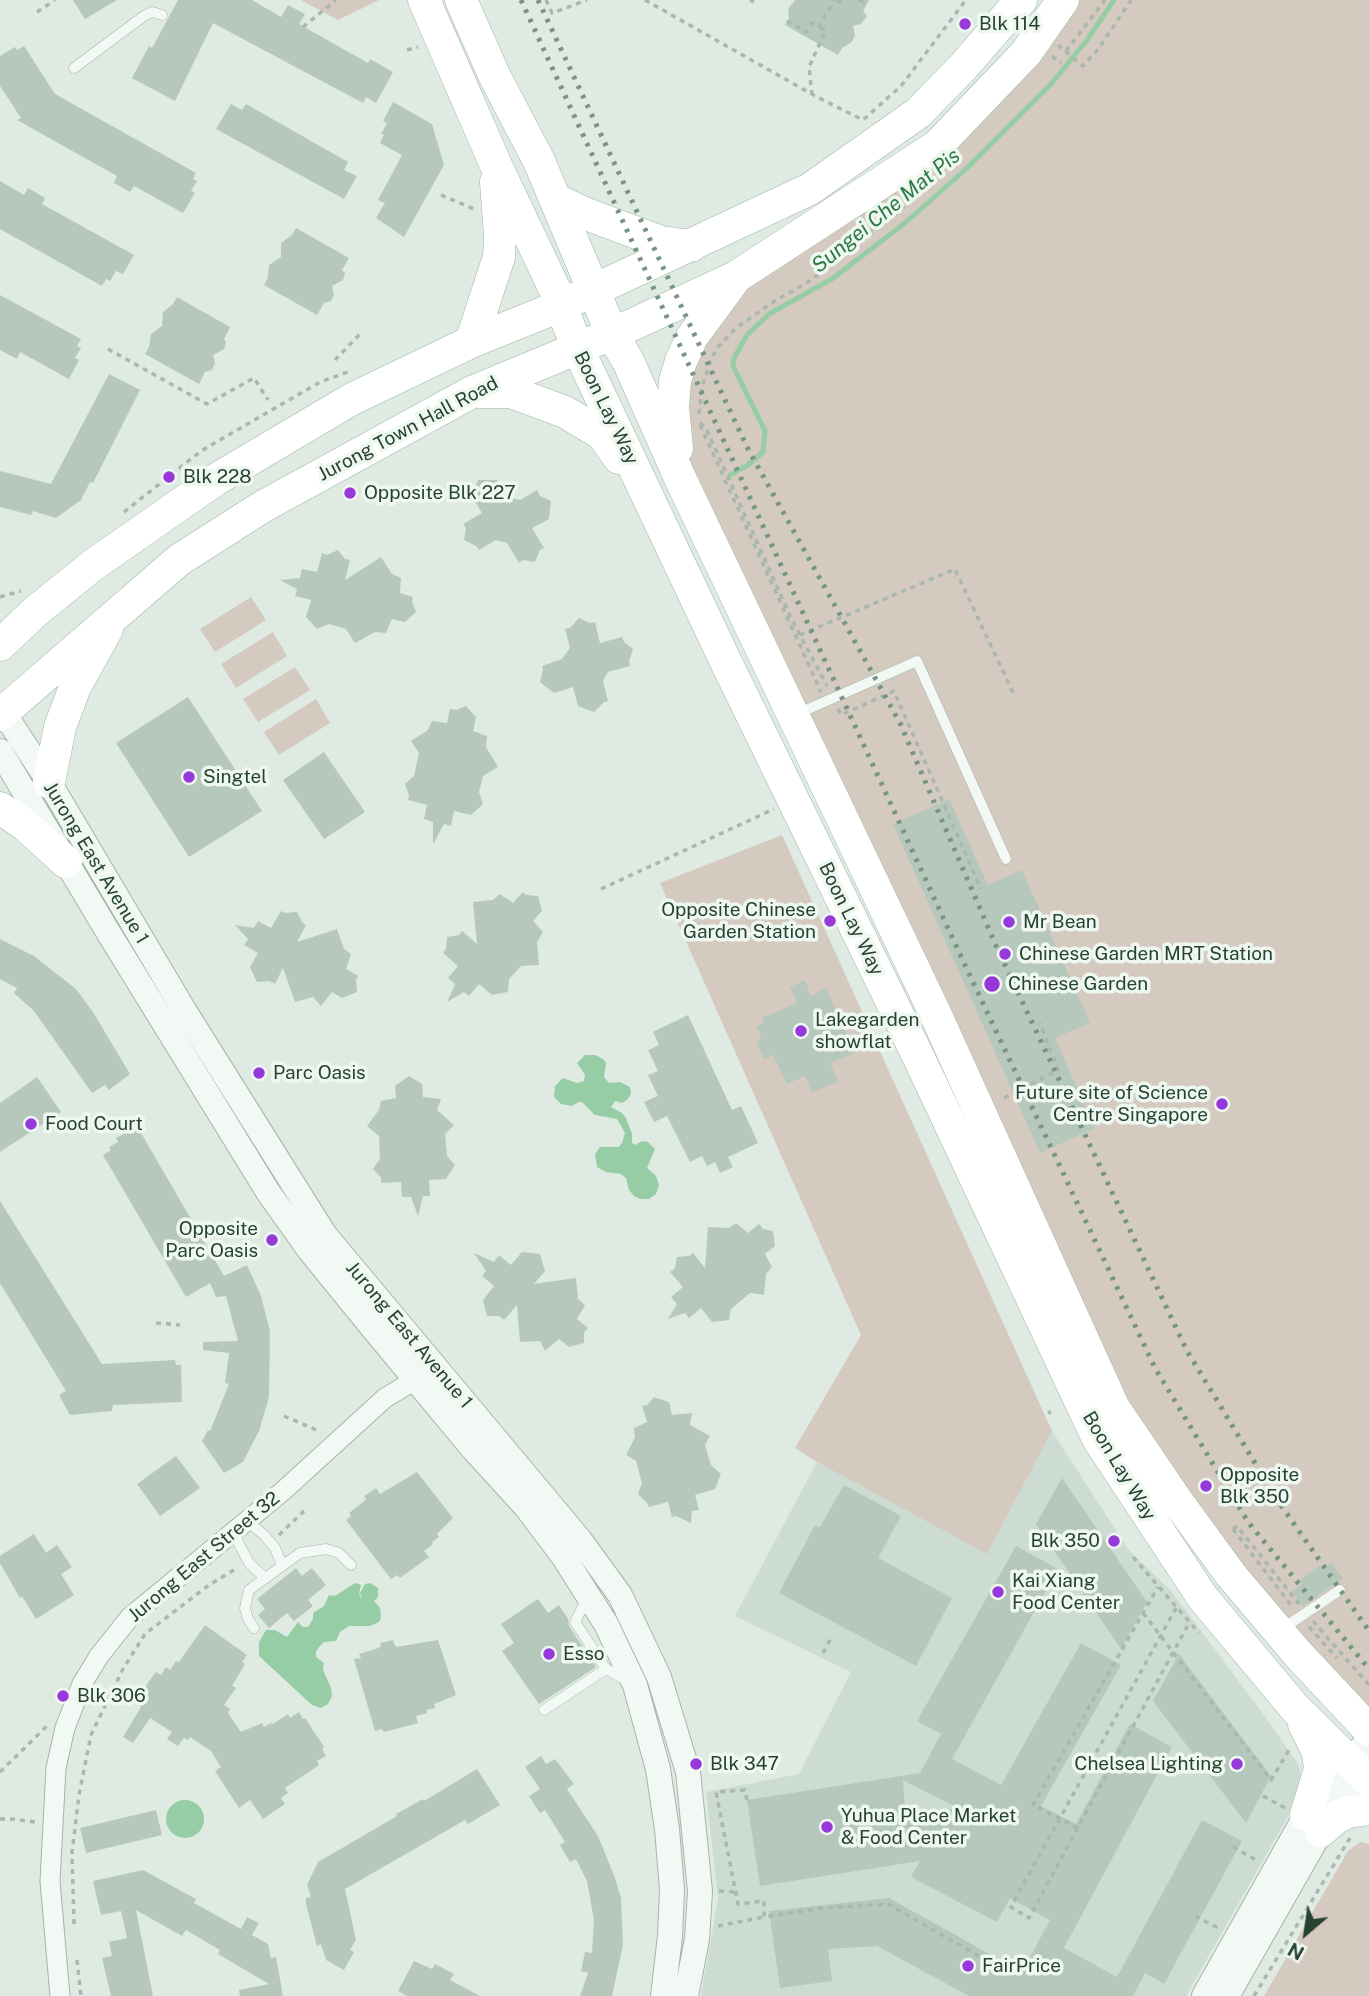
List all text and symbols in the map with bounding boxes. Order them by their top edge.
place label: Blk 114 [979,13,1040,35]
marker: Blk 114 [957,16,973,32]
water label: Sungei Che Mat Pis [807,143,965,279]
street label: Boon Lay Way [569,348,643,468]
street label: Jurong Town Hall Road [314,372,502,486]
place label: Blk 228 [183,466,252,488]
marker: Blk 228 [161,469,177,485]
place label: Opposite Blk 227 [364,482,516,504]
marker: Opposite Blk 227 [342,485,358,501]
place label: Singtel [203,766,267,788]
marker: Singtel [181,769,197,785]
street label: Jurong East Avenue 1 [39,778,153,948]
street label: Boon Lay Way [814,859,888,979]
place label: Opposite Chinese Garden Station [661,899,816,943]
place label: Mr Bean [1023,911,1097,933]
marker: Opposite Chinese Garden Station [822,913,838,929]
marker: Mr Bean [1001,914,1017,930]
place label: Chinese Garden MRT Station [1019,943,1273,965]
marker: Chinese Garden MRT Station [997,946,1013,962]
place label: Chinese Garden [1008,973,1148,995]
marker: Chinese Garden [982,974,1002,994]
place label: Lakegarden showflat [815,1009,919,1053]
marker: Lakegarden showflat [793,1023,809,1039]
place label: Parc Oasis [273,1062,366,1084]
marker: Parc Oasis [251,1065,267,1081]
place label: Future site of Science Centre Singapore [1015,1082,1208,1126]
marker: Future site of Science Centre Singapore [1214,1096,1230,1112]
place label: Food Court [45,1113,143,1135]
marker: Food Court [23,1116,39,1132]
place label: Opposite Parc Oasis [165,1218,258,1262]
marker: Opposite Parc Oasis [264,1232,280,1248]
street label: Jurong East Avenue 1 [341,1257,477,1413]
street label: Boon Lay Way [1078,1407,1160,1525]
place label: Opposite Blk 350 [1220,1464,1299,1508]
marker: Opposite Blk 350 [1198,1478,1214,1494]
street label: Jurong East Street 32 [124,1487,284,1627]
place label: Blk 350 [1031,1530,1100,1552]
marker: Blk 350 [1106,1533,1122,1549]
place label: Kai Xiang Food Center [1012,1570,1120,1614]
marker: Kai Xiang Food Center [990,1584,1006,1600]
place label: Esso [563,1643,605,1665]
marker: Esso [541,1646,557,1662]
place label: Blk 306 [77,1685,146,1707]
marker: Blk 306 [55,1688,71,1704]
place label: Blk 347 [710,1753,779,1775]
place label: Chelsea Lighting [1074,1753,1223,1775]
marker: Blk 347 [688,1756,704,1772]
marker: Chelsea Lighting [1229,1756,1245,1772]
place label: Yuhua Place Market & Food Center [841,1805,1016,1849]
marker: Yuhua Place Market & Food Center [819,1819,835,1835]
north arrow [1271,1898,1341,1968]
text: N [1284,1938,1308,1965]
place label: FairPrice [982,1955,1061,1977]
marker: FairPrice [960,1958,976,1974]

